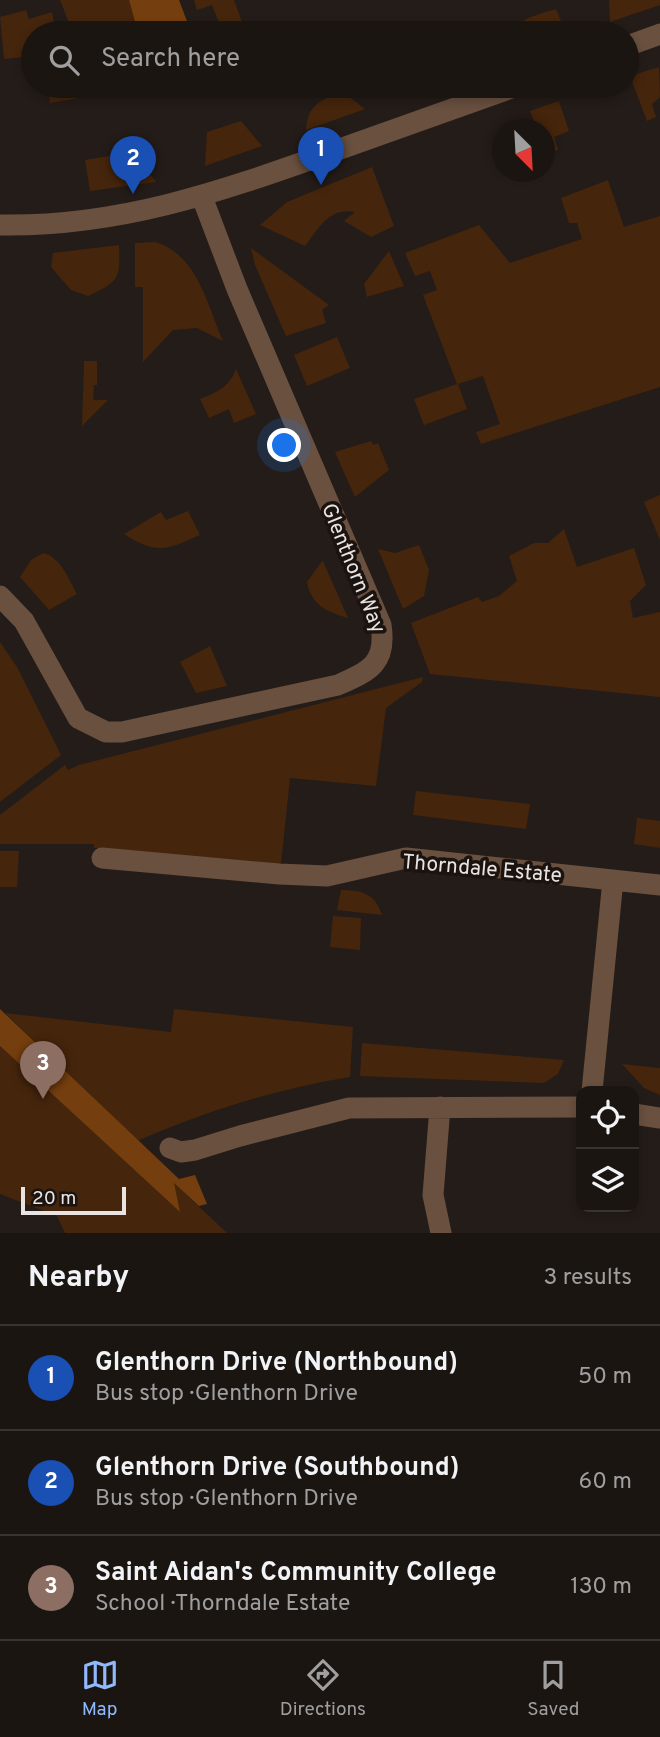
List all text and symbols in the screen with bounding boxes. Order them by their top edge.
search box [21,21,639,98]
icon: search [45,41,83,79]
text: Search here [101,43,240,76]
north arrow [492,119,555,182]
pin: 1 [298,127,344,185]
pin: 2 [110,136,156,194]
your location [267,428,301,462]
street label: Glenthorn Way [314,500,391,638]
street label: Thorndale Estate [401,849,563,890]
pin: 3 [20,1041,66,1099]
map controls [576,1086,639,1212]
button: locate [576,1086,639,1149]
button: layers [576,1149,639,1212]
scale bar [21,1184,126,1216]
text: 20 m [32,1187,76,1211]
text: Nearby [28,1260,129,1297]
text: 3 results [543,1264,632,1293]
text: Glenthorn Drive (Northbound) [95,1347,458,1380]
text: 1 [46,1363,56,1392]
text: 50 m [578,1363,632,1392]
text: Bus stop · Glenthorn Drive [95,1380,358,1409]
text: Glenthorn Drive (Southbound) [95,1452,460,1485]
text: 2 [44,1468,58,1497]
text: 60 m [579,1468,632,1497]
text: Bus stop · Glenthorn Drive [95,1485,358,1514]
text: Saint Aidan's Community College [95,1557,497,1590]
text: 3 [44,1573,58,1602]
text: 130 m [570,1573,632,1602]
text: School · Thorndale Estate [95,1590,350,1619]
tab: Map [81,1656,119,1722]
tab: Directions [280,1656,366,1722]
tab: Saved [527,1656,579,1722]

